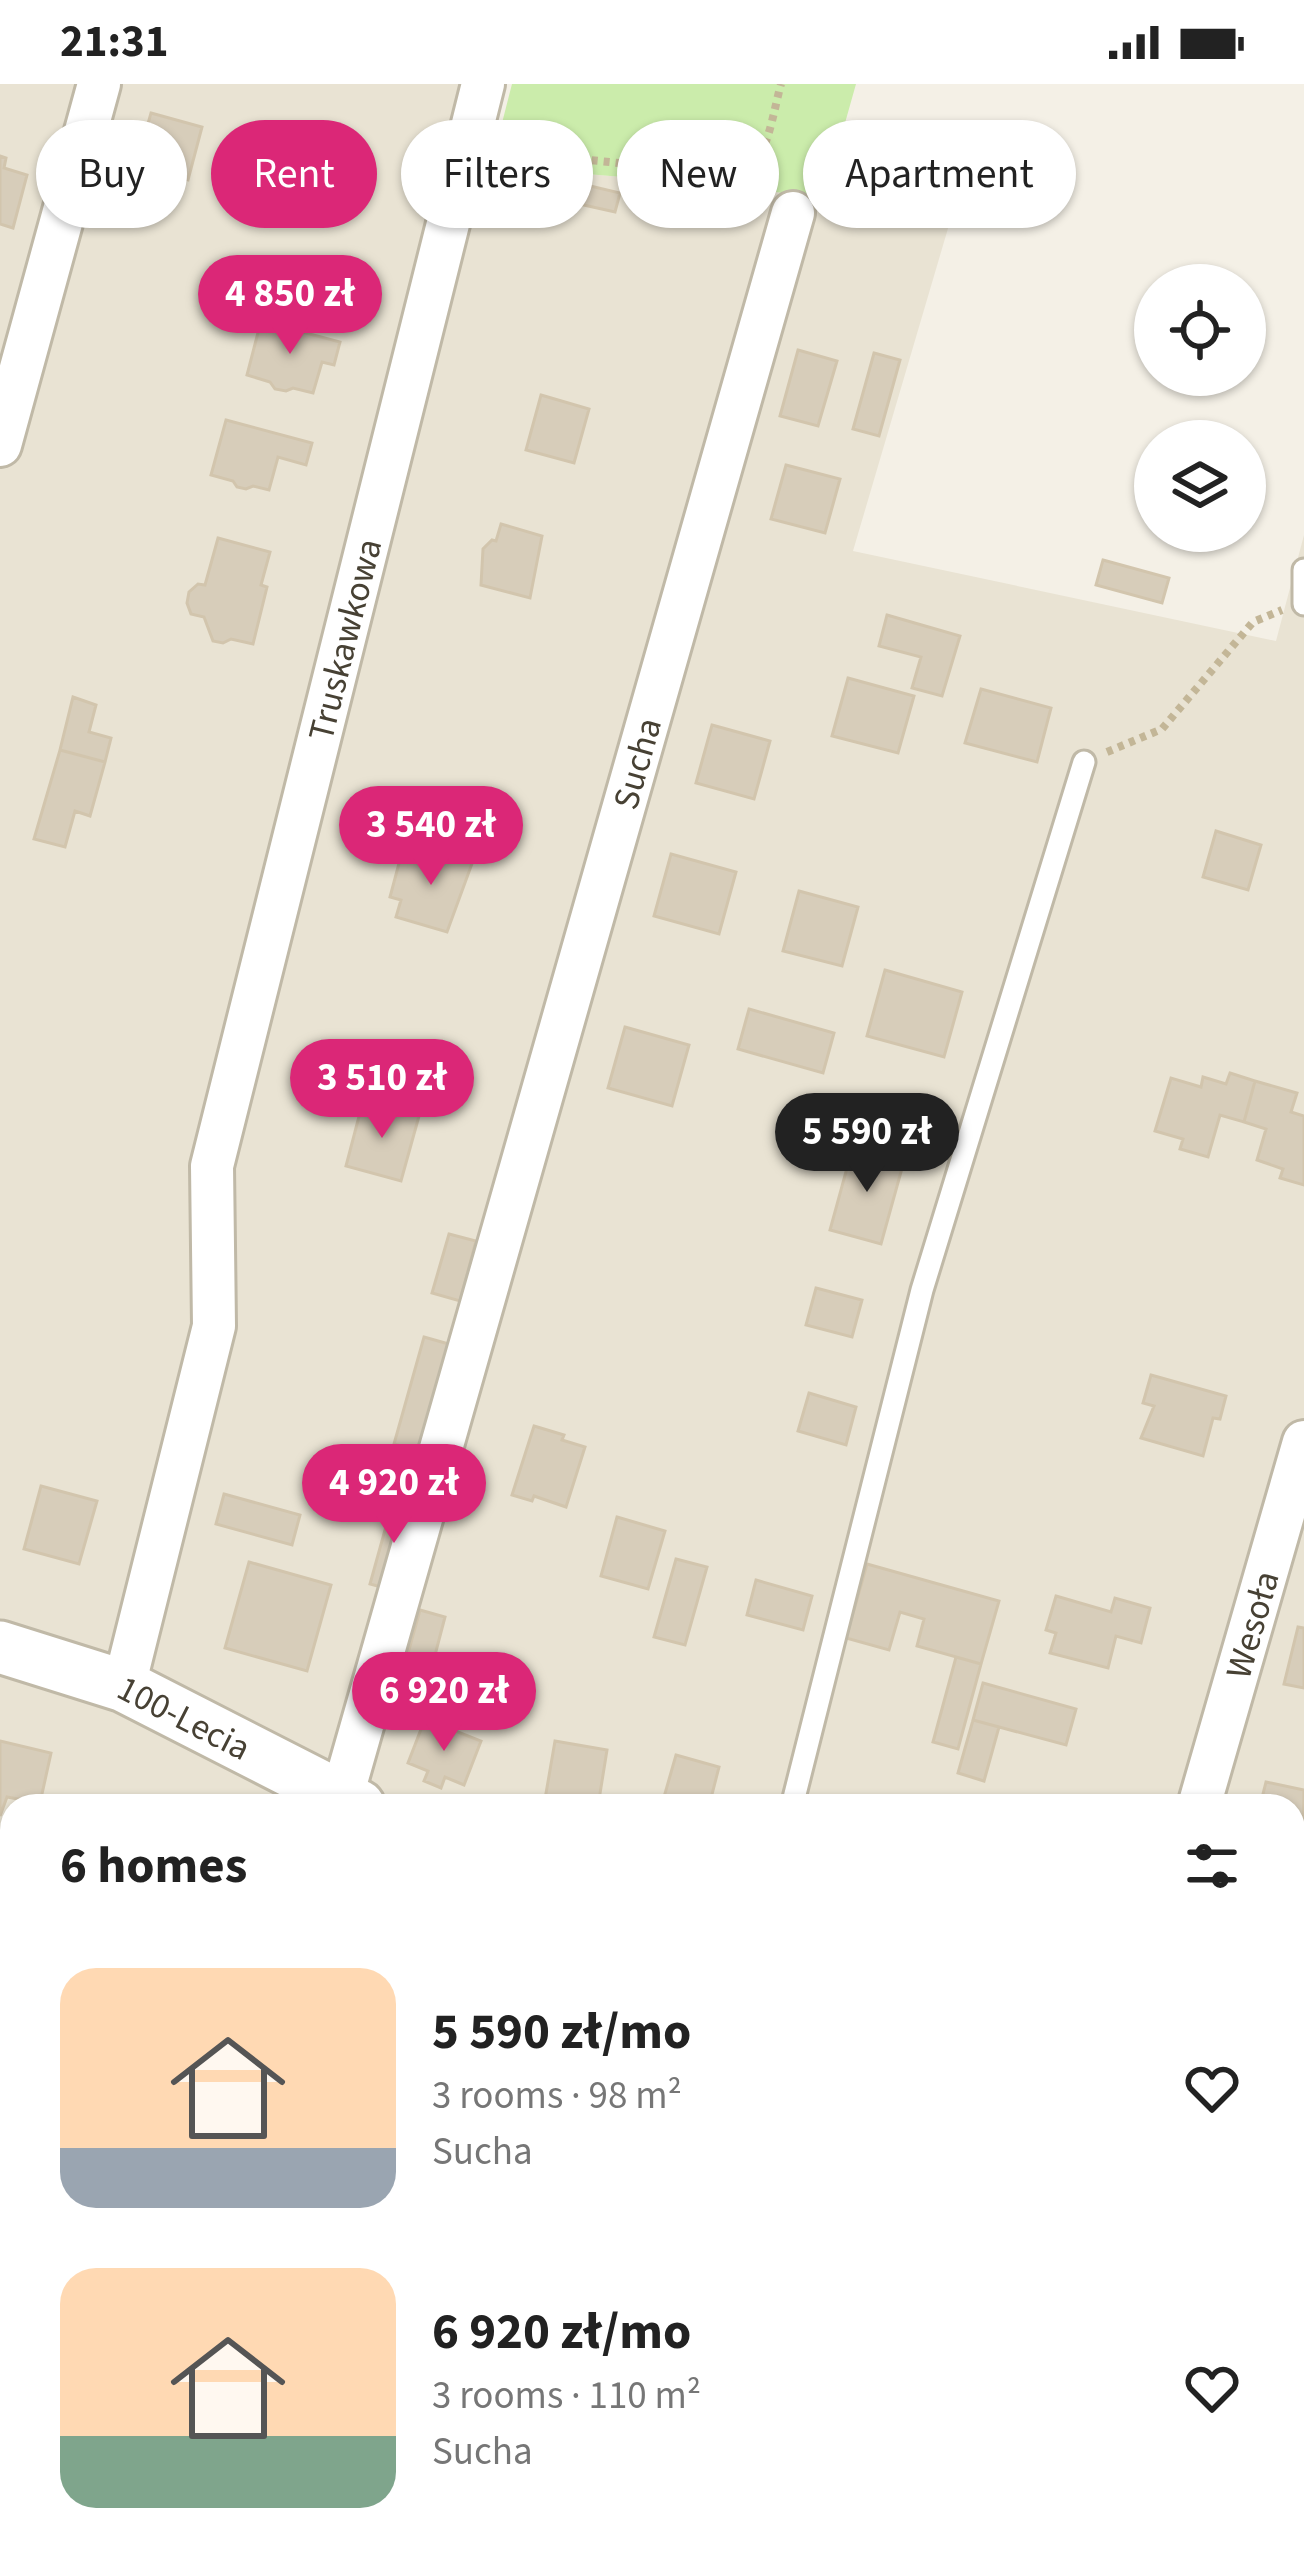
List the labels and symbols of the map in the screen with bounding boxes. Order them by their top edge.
pin: 4 850 zł [166,255,414,357]
street label: Truskawkowa [296,533,395,746]
street label: Sucha [600,712,675,815]
pin: 3 540 zł [307,786,555,888]
pin: 3 510 zł [258,1039,506,1141]
pin: 5 590 zł [743,1093,991,1195]
pin: 4 920 zł [270,1444,518,1546]
street label: Wesoła [1213,1565,1293,1685]
pin: 6 920 zł [320,1652,568,1754]
street label: 100-Lecia [108,1663,259,1774]

